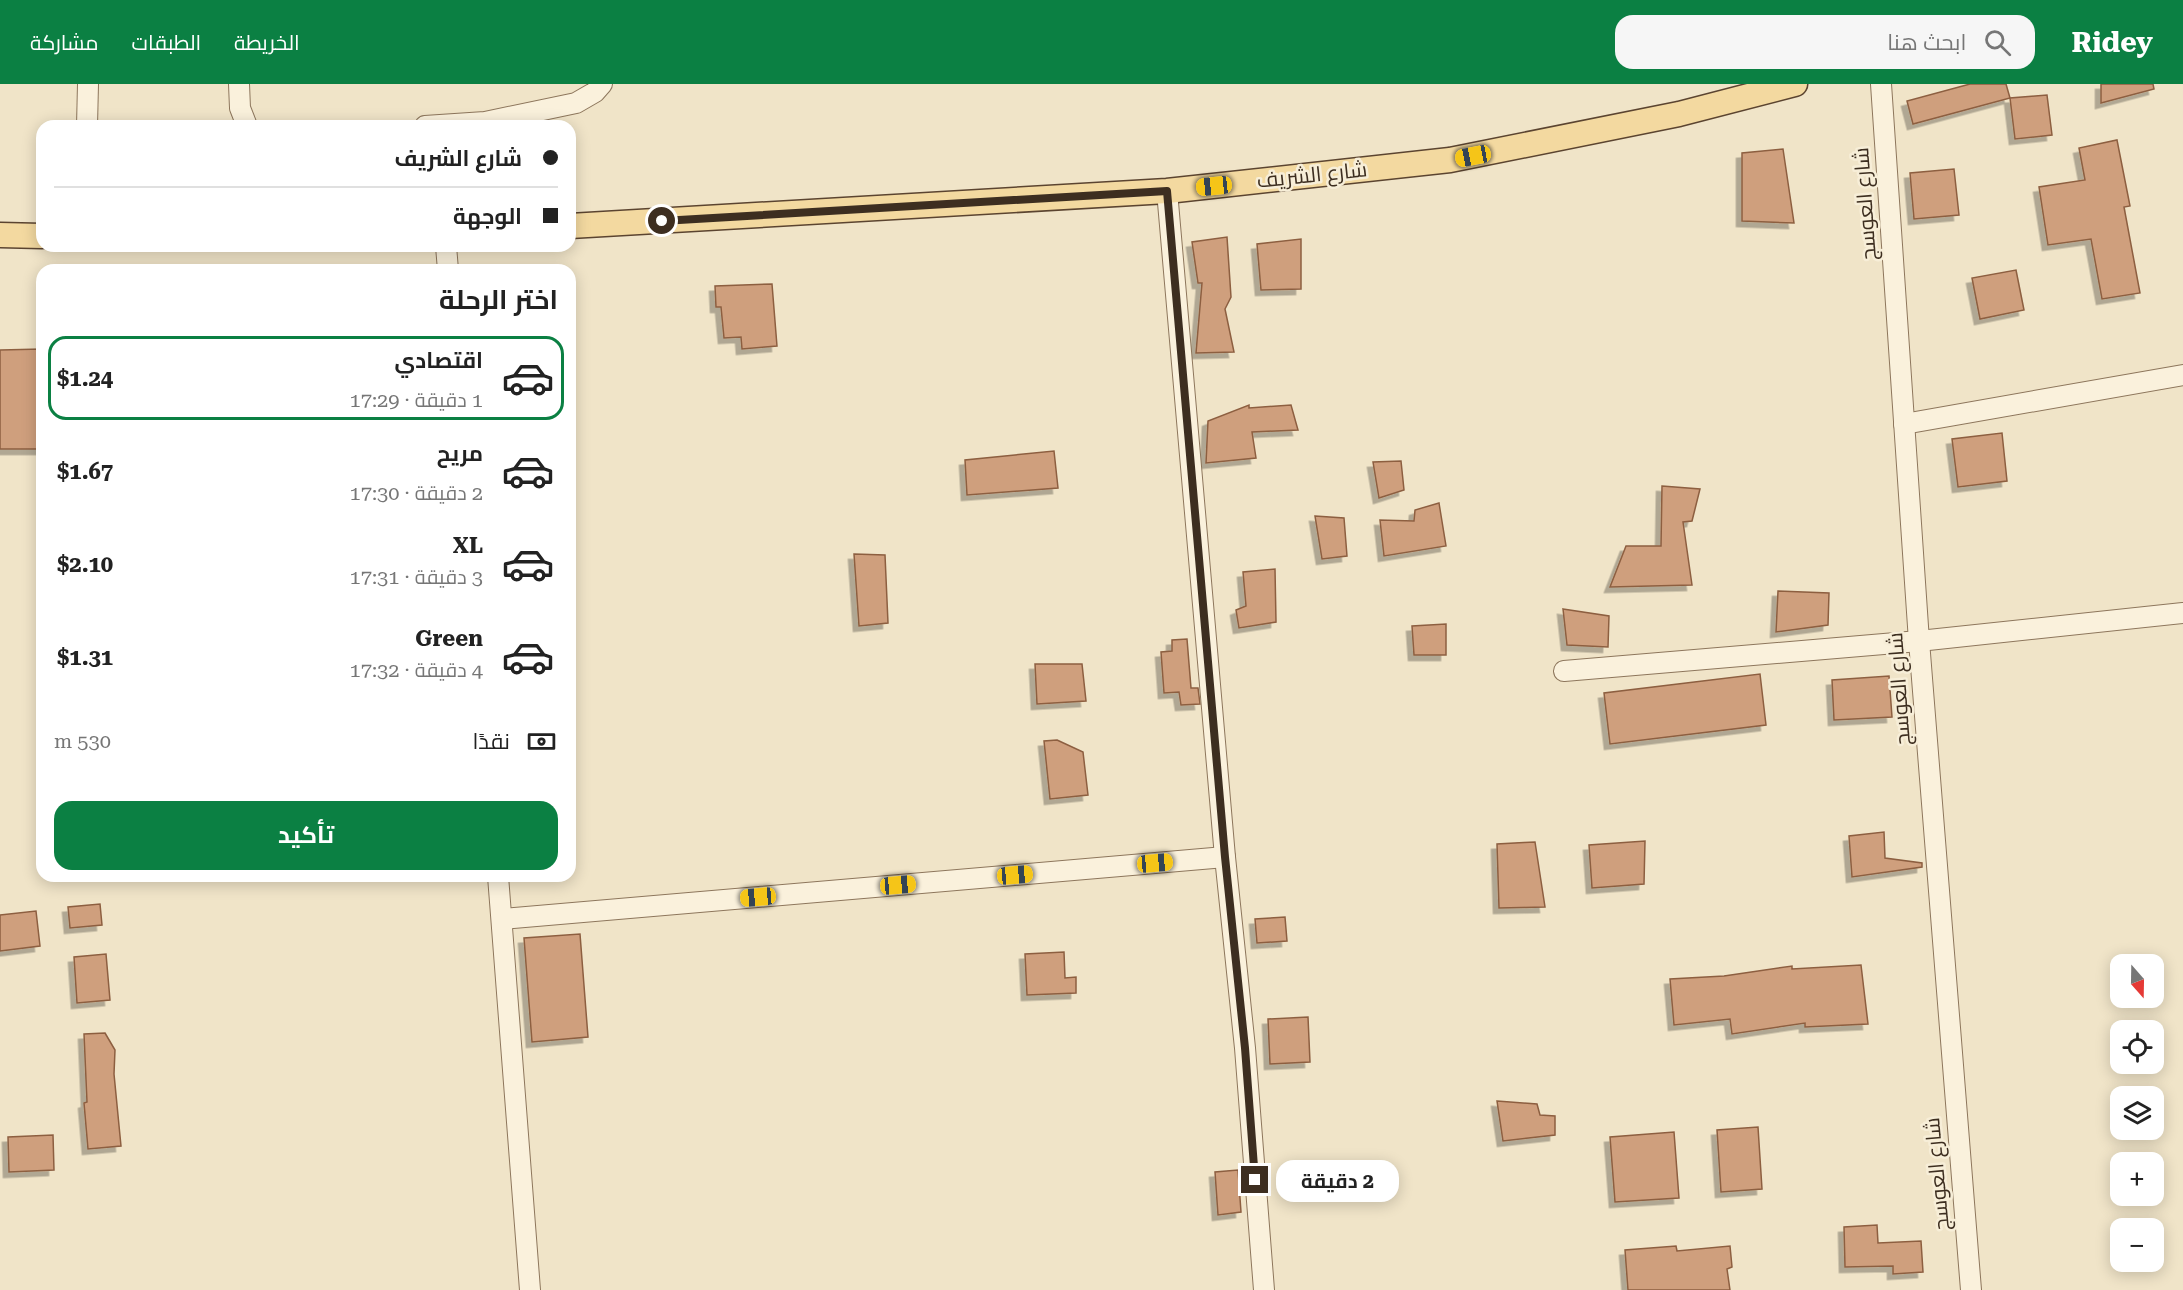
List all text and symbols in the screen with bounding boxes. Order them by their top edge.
search box [1615,15,2035,69]
icon: search [1981,26,2014,59]
text: Ridey [2071,26,2153,59]
text: ابحث هنا [1887,30,1966,55]
text: مشاركة [30,31,99,55]
text: الطبقات [132,31,201,55]
text: الخريطة [234,31,300,55]
car [1454,144,1492,168]
text: شارع الشريف [394,146,522,171]
street label: شارع العوسج [1849,146,1883,261]
street label: شارع الشريف [1256,157,1369,195]
car [1195,175,1233,197]
text: الوجهة [453,204,522,229]
route start [648,207,675,234]
text: اختر الرحلة [439,284,558,316]
text: اقتصادي [394,348,483,373]
icon: car [501,351,555,405]
text: $1.24 [57,366,113,391]
text: 1 دقيقة · 17:29 [350,388,483,412]
text: مريح [437,441,483,466]
icon: car [501,444,555,498]
text: $1.67 [57,459,113,484]
text: 2 دقيقة · 17:30 [350,481,483,505]
text: XL [453,533,483,558]
icon: car [501,537,555,591]
text: $2.10 [57,552,113,577]
text: 3 دقيقة · 17:31 [350,565,483,589]
text: Green [415,626,483,651]
icon: car [501,630,555,684]
street label: شارع العوسج [1883,631,1917,746]
text: $1.31 [57,645,113,670]
text: 4 دقيقة · 17:32 [350,658,483,682]
icon: cash [525,725,558,758]
text: 530 m [54,729,111,753]
text: نقدًا [472,729,510,754]
button: تأكيد [54,801,558,870]
car [1136,852,1174,874]
car [996,864,1034,886]
car [879,874,917,896]
car [739,886,777,908]
north arrow [2110,954,2164,1008]
map controls [2110,954,2164,1272]
button: locate [2110,1020,2164,1074]
button: layers [2110,1086,2164,1140]
street label: شارع العوسج [1920,1116,1956,1232]
button: + [2110,1152,2164,1206]
callout: 2 دقيقة [1276,1159,1399,1201]
route end [1241,1166,1268,1193]
text: 2 دقيقة [1301,1169,1374,1193]
button: − [2110,1218,2164,1272]

